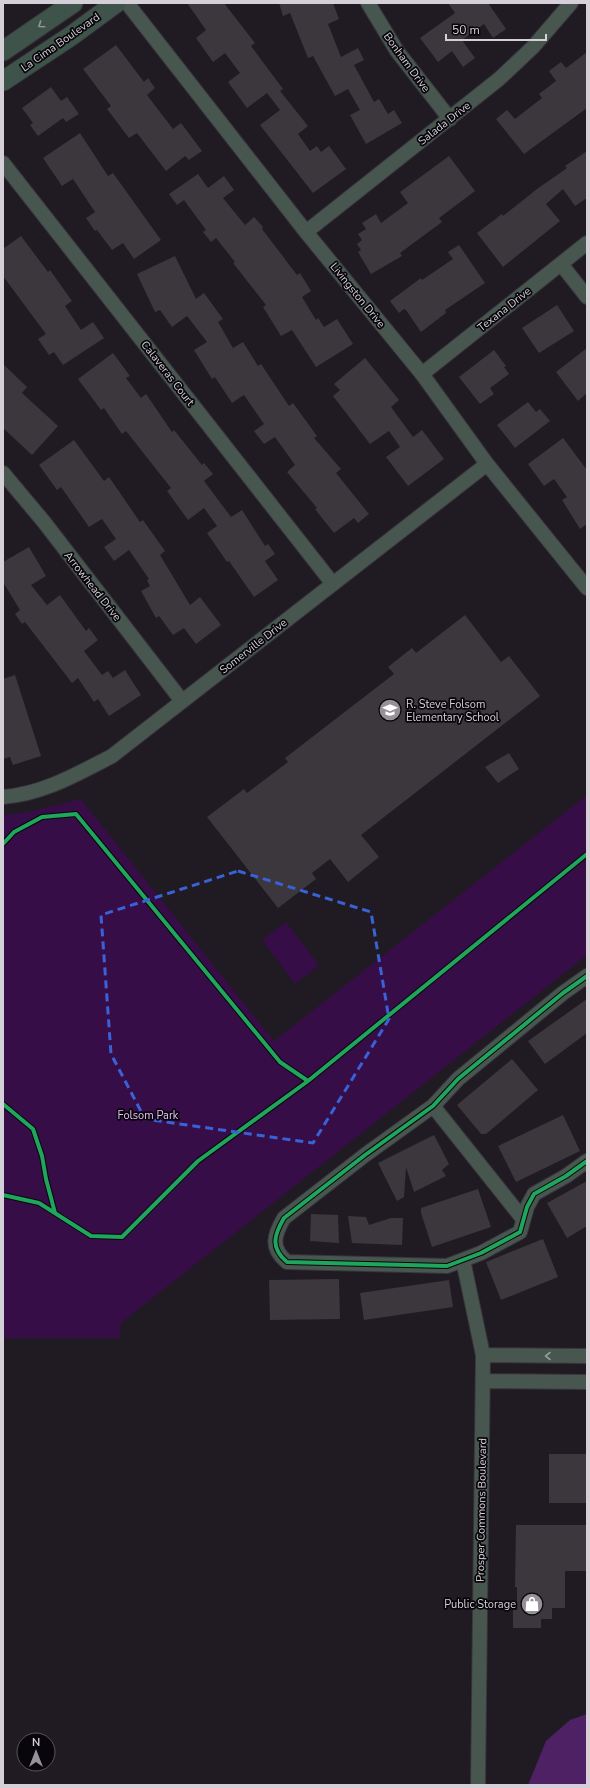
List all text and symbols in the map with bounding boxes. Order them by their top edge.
street label: La Cima Boulevard [18,10,103,75]
scale bar [446,16,546,42]
one-way arrow [38,20,45,27]
text: 50 m [452,22,480,38]
street label: Bonham Drive [380,29,433,95]
street label: Salada Drive [415,98,474,149]
street label: Livingston Drive [327,260,389,331]
street label: Texana Drive [474,284,534,335]
street label: Calaveras Court [137,338,198,409]
street label: Arrowhead Drive [61,548,125,624]
street label: Somerville Drive [216,615,290,678]
school or university icon: R. Steve Folsom Elementary School [377,697,403,723]
place label: R. Steve Folsom Elementary School [406,697,500,725]
park label: Folsom Park [118,1108,179,1123]
one-way arrow [545,1352,551,1360]
street label: Prosper Commons Boulevard [473,1438,490,1582]
shop icon: Public Storage [519,1591,545,1617]
place label: Public Storage [444,1597,516,1612]
north arrow [16,1732,56,1772]
text: N [32,1735,40,1750]

